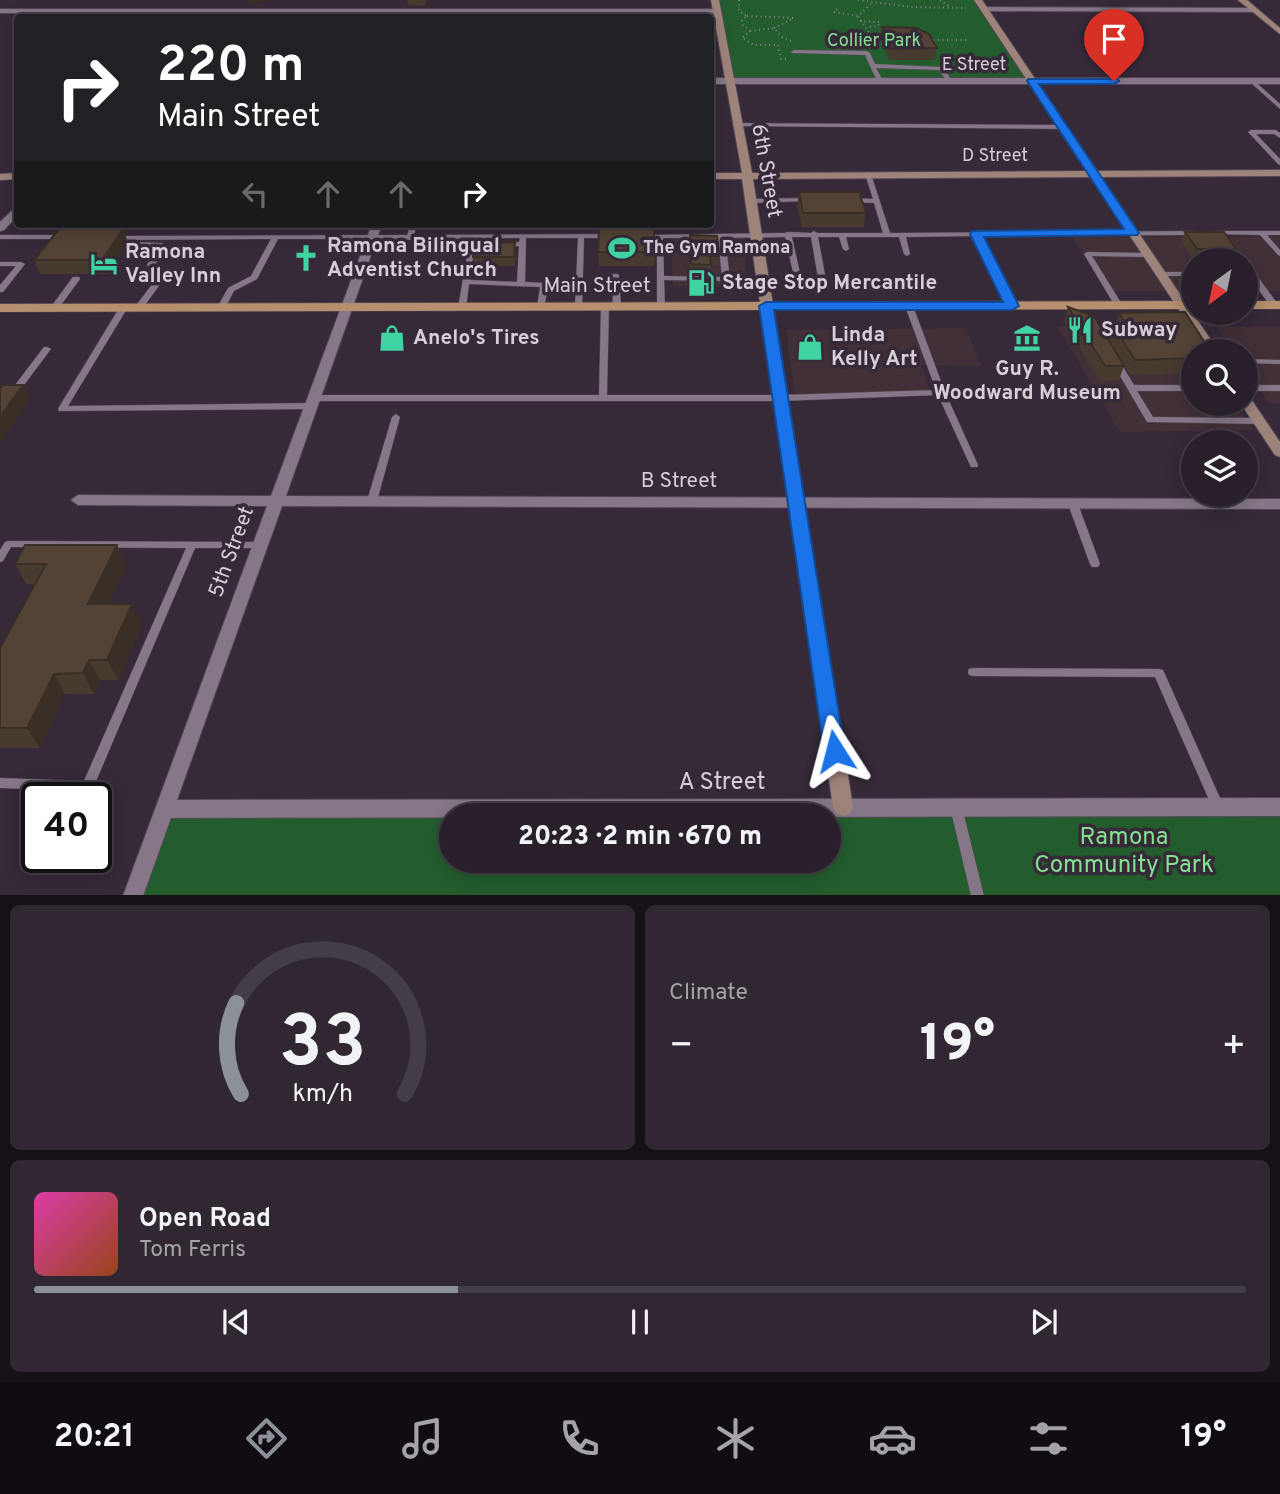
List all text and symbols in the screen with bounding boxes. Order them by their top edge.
pin [1084,9,1144,81]
icon: arrive [1095,20,1133,58]
park label: Collier Park [827,30,921,53]
text: 220 m [157,37,304,99]
icon: right [42,42,133,133]
street label: E Street [942,54,1006,77]
text: Main Street [157,98,320,138]
street label: 6th Street [744,122,788,220]
street label: D Street [962,145,1028,168]
icon: left [236,175,274,213]
icon: ahead [309,175,347,213]
icon: ahead [382,175,420,213]
icon: right [455,175,493,213]
place label: Ramona Bilingual Adventist Church [327,233,500,284]
sports icon: The Gym Ramona [607,233,637,263]
place label: The Gym Ramona [643,237,790,260]
place label: Ramona Valley Inn [125,239,221,290]
church icon: Ramona Bilingual Adventist Church [291,243,321,273]
north arrow [1181,248,1258,326]
map controls [1181,248,1258,507]
hotel icon: Ramona Valley Inn [89,249,119,279]
fuel station icon: Stage Stop Mercantile [686,268,716,298]
place label: Stage Stop Mercantile [722,270,937,297]
street label: Main Street [543,273,651,300]
restaurant icon: Subway [1065,315,1095,345]
place label: Subway [1101,317,1177,344]
place label: Linda Kelly Art [831,322,917,373]
shop icon: Anelo's Tires [377,323,407,353]
museum icon: Guy R. Woodward Museum [1012,323,1042,353]
place label: Anelo's Tires [413,325,540,352]
shop icon: Linda Kelly Art [795,332,825,362]
button: search [1181,339,1258,416]
place label: Guy R. Woodward Museum [933,356,1121,407]
button: layers [1181,430,1258,507]
street label: B Street [641,468,717,495]
street label: 5th Street [203,503,261,601]
position arrow [798,714,872,788]
street label: A Street [678,768,766,798]
speed limit sign: 40 [21,782,112,873]
text: 20:23 · 2 min · 670 m [518,821,762,854]
park label: Ramona Community Park [1034,823,1214,881]
text: Climate [669,979,748,1008]
text: 33 [279,1000,366,1092]
text: 19° [920,1013,995,1079]
text: − [669,1023,694,1072]
text: + [1221,1023,1246,1072]
text: km/h [292,1078,353,1110]
text: Open Road [139,1203,271,1236]
text: Tom Ferris [139,1236,246,1265]
icon: previous [217,1303,255,1341]
icon: pause [621,1303,659,1341]
icon: next [1025,1303,1063,1341]
icon: directions [242,1414,291,1463]
icon: music [398,1414,447,1463]
icon: phone [555,1414,604,1463]
icon: climate [711,1414,760,1463]
icon: car [868,1414,917,1463]
icon: filters [1024,1414,1073,1463]
text: 20:21 [54,1418,134,1458]
text: 19° [1180,1418,1226,1458]

